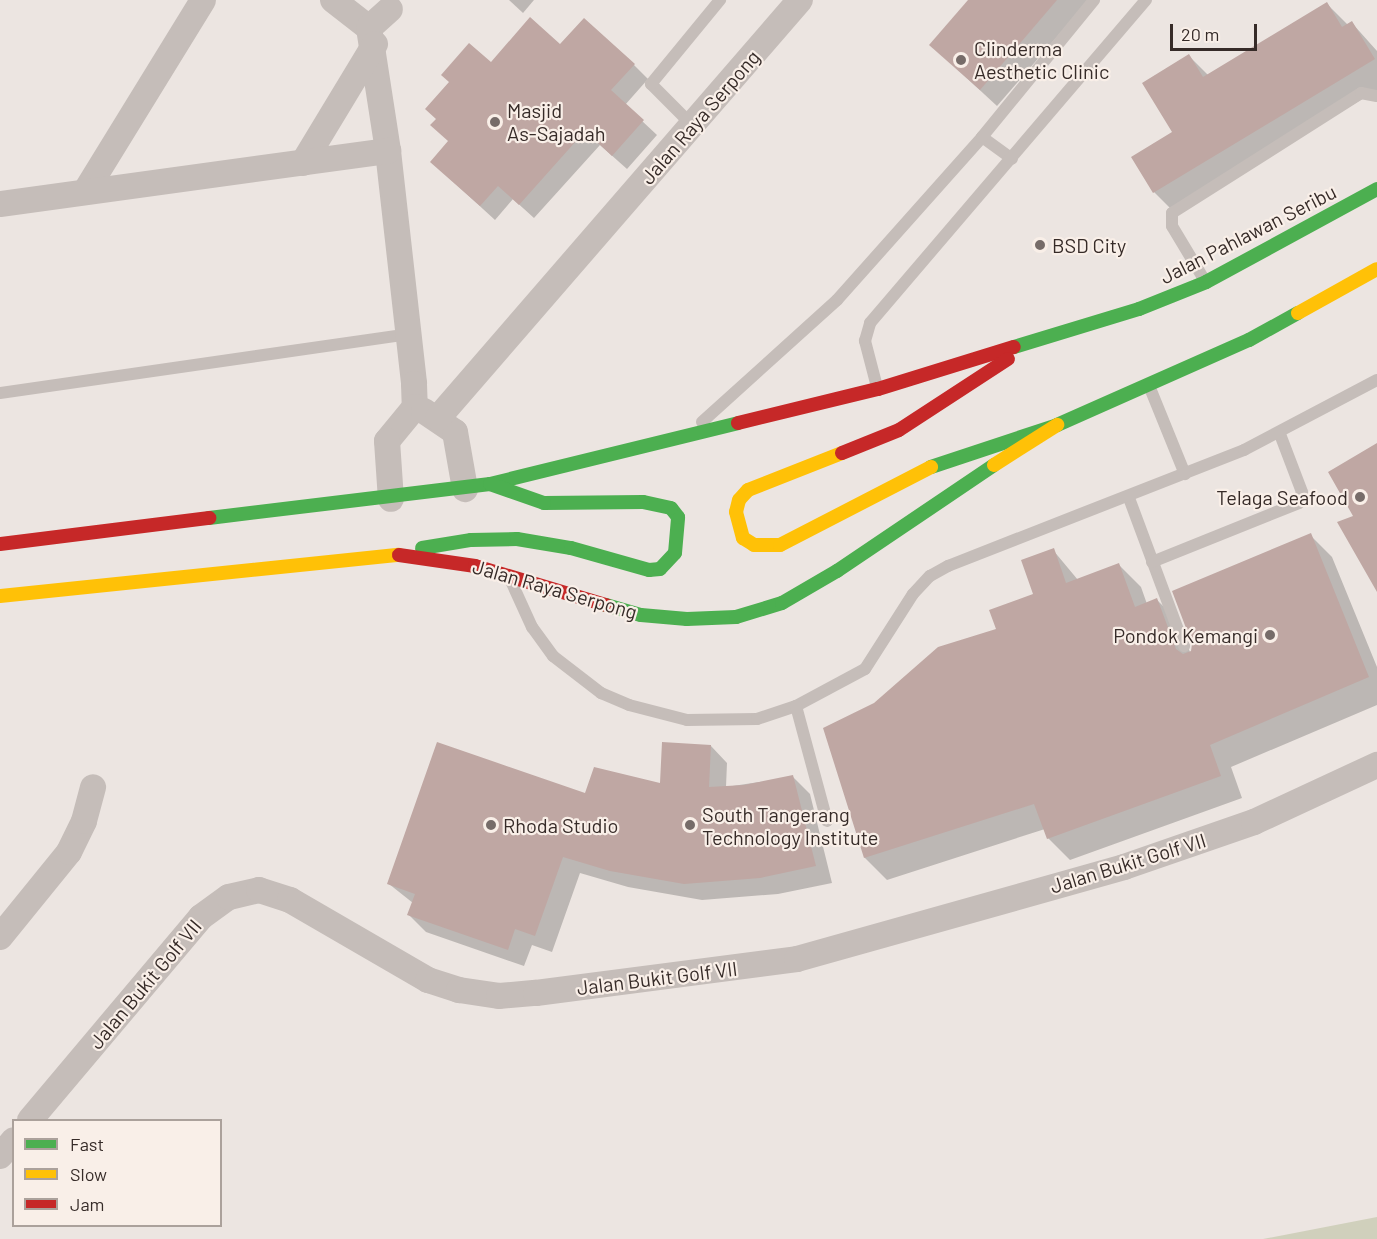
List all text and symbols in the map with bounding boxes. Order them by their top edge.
scale bar [1173,12,1260,50]
text: 20 m [1181,23,1219,45]
place label: Clinderma Aesthetic Clinic [974,36,1109,83]
street label: Jalan Raya Serpong [635,45,765,189]
marker: Clinderma Aesthetic Clinic [952,51,970,69]
place label: Masjid As-Sajadah [507,98,606,145]
marker: Masjid As-Sajadah [488,115,502,129]
street label: Jalan Pahlawan Seribu [1156,179,1340,289]
place label: BSD City [1052,233,1126,257]
marker: BSD City [1033,238,1047,252]
place label: Telaga Seafood [1216,485,1348,509]
marker: Telaga Seafood [1353,490,1367,504]
street label: Jalan Raya Serpong [470,554,640,624]
place label: Pondok Kemangi [1113,623,1258,647]
marker: Pondok Kemangi [1263,628,1277,642]
place label: South Tangerang Technology Institute [702,802,878,849]
place label: Rhoda Studio [503,813,619,837]
marker: Rhoda Studio [484,818,498,832]
marker: South Tangerang Technology Institute [683,818,697,832]
street label: Jalan Bukit Golf VII [1047,828,1209,898]
street label: Jalan Bukit Golf VII [84,914,206,1054]
street label: Jalan Bukit Golf VII [575,956,739,1000]
legend [12,1119,222,1227]
text: Fast [70,1133,104,1155]
text: Slow [70,1163,107,1185]
text: Jam [70,1193,104,1215]

